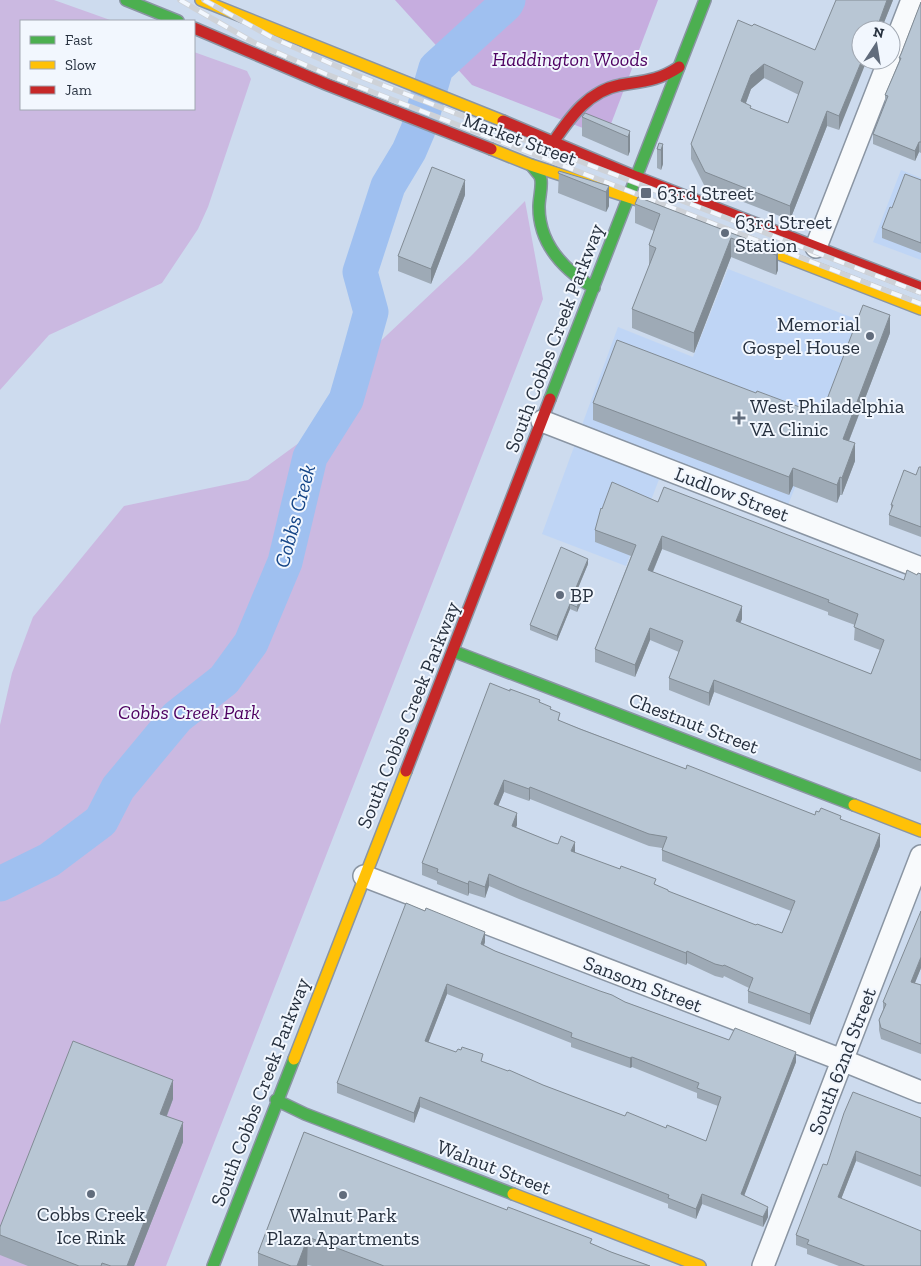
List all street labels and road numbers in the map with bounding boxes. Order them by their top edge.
street label: Market Street [460,107,581,171]
street label: South Cobbs Creek Parkway [499,220,609,455]
street label: Ludlow Street [671,461,793,527]
street label: South Cobbs Creek Parkway [351,597,465,832]
street label: Chestnut Street [626,687,763,759]
street label: Sansom Street [580,950,706,1018]
street label: South Cobbs Creek Parkway [205,974,315,1209]
street label: South 62nd Street [803,983,881,1138]
street label: Walnut Street [434,1134,555,1200]

